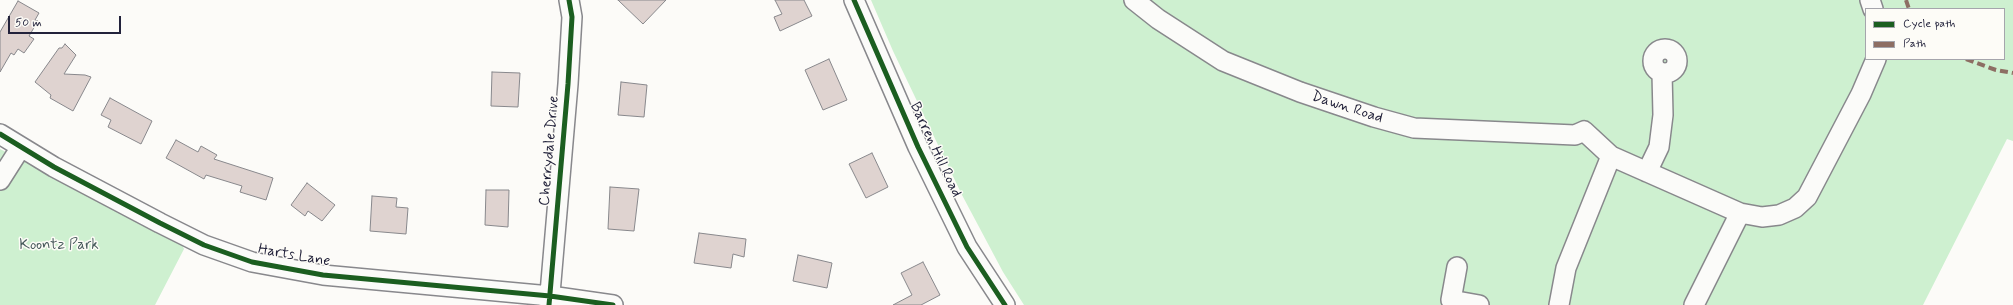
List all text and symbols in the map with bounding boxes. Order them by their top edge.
scale bar [10,8,123,34]
legend [1865,8,2005,60]
text: 50 m [15,15,42,31]
text: Cycle path [1903,16,1955,32]
text: Path [1903,36,1926,52]
street label: Dawn Road [1309,88,1385,128]
street label: Cherrydale Drive [536,95,564,207]
street label: Barren Hill Road [905,100,965,200]
park label: Koontz Park [19,237,99,255]
street label: Harts Lane [256,241,332,271]

